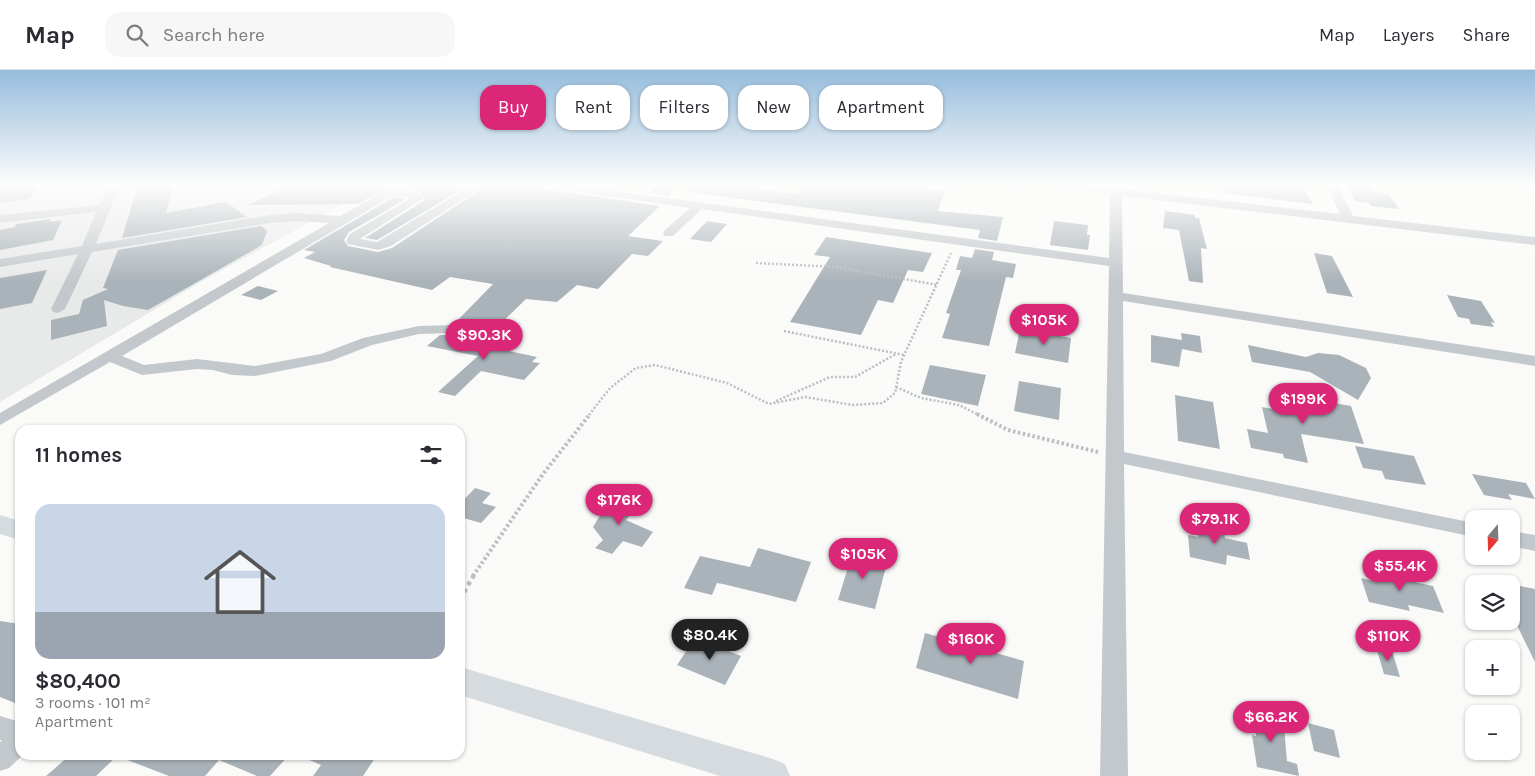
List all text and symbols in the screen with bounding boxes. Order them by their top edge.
search box [105,12,455,57]
text: Map [25,21,75,49]
icon: search [123,21,151,49]
text: Search here [163,24,265,46]
text: Map [1319,24,1355,46]
text: Layers [1383,24,1435,46]
text: Share [1463,24,1510,46]
chip: Buy [480,85,546,130]
chip: Rent [556,85,630,130]
chip: Filters [640,85,728,130]
chip: New [738,85,809,130]
chip: Apartment [819,85,943,130]
pin: $105K [1009,304,1079,346]
text: $105K [1021,310,1067,329]
pin: $90.3K [443,318,525,361]
text: $90.3K [457,325,511,344]
pin: $199K [1268,382,1338,425]
text: $199K [1280,389,1326,408]
icon: filters [417,441,445,469]
text: 11 homes [35,443,122,467]
pin: $176K [584,484,654,526]
text: $176K [597,490,641,509]
pin: $79.1K [1174,502,1256,545]
text: $79.1K [1191,509,1239,528]
north arrow [1465,510,1520,565]
map controls [1465,510,1520,760]
icon: home [195,537,285,627]
pin: $105K [828,538,898,580]
text: $105K [840,544,886,563]
pin: $55.4K [1359,550,1441,592]
text: $55.4K [1373,556,1427,575]
button: layers [1465,575,1520,630]
pin: $80.4K [669,618,751,661]
pin: $110K [1353,620,1423,662]
pin: $160K [936,622,1006,665]
text: $80.4K [683,625,737,644]
text: $110K [1366,626,1410,645]
text: $160K [947,629,995,648]
button: + [1465,640,1520,695]
text: $80,400 [35,669,121,693]
text: 3 rooms · 101 m² [35,693,151,712]
pin: $66.2K [1230,700,1312,743]
button: − [1465,705,1520,760]
text: $66.2K [1244,707,1298,726]
text: Apartment [35,712,113,731]

